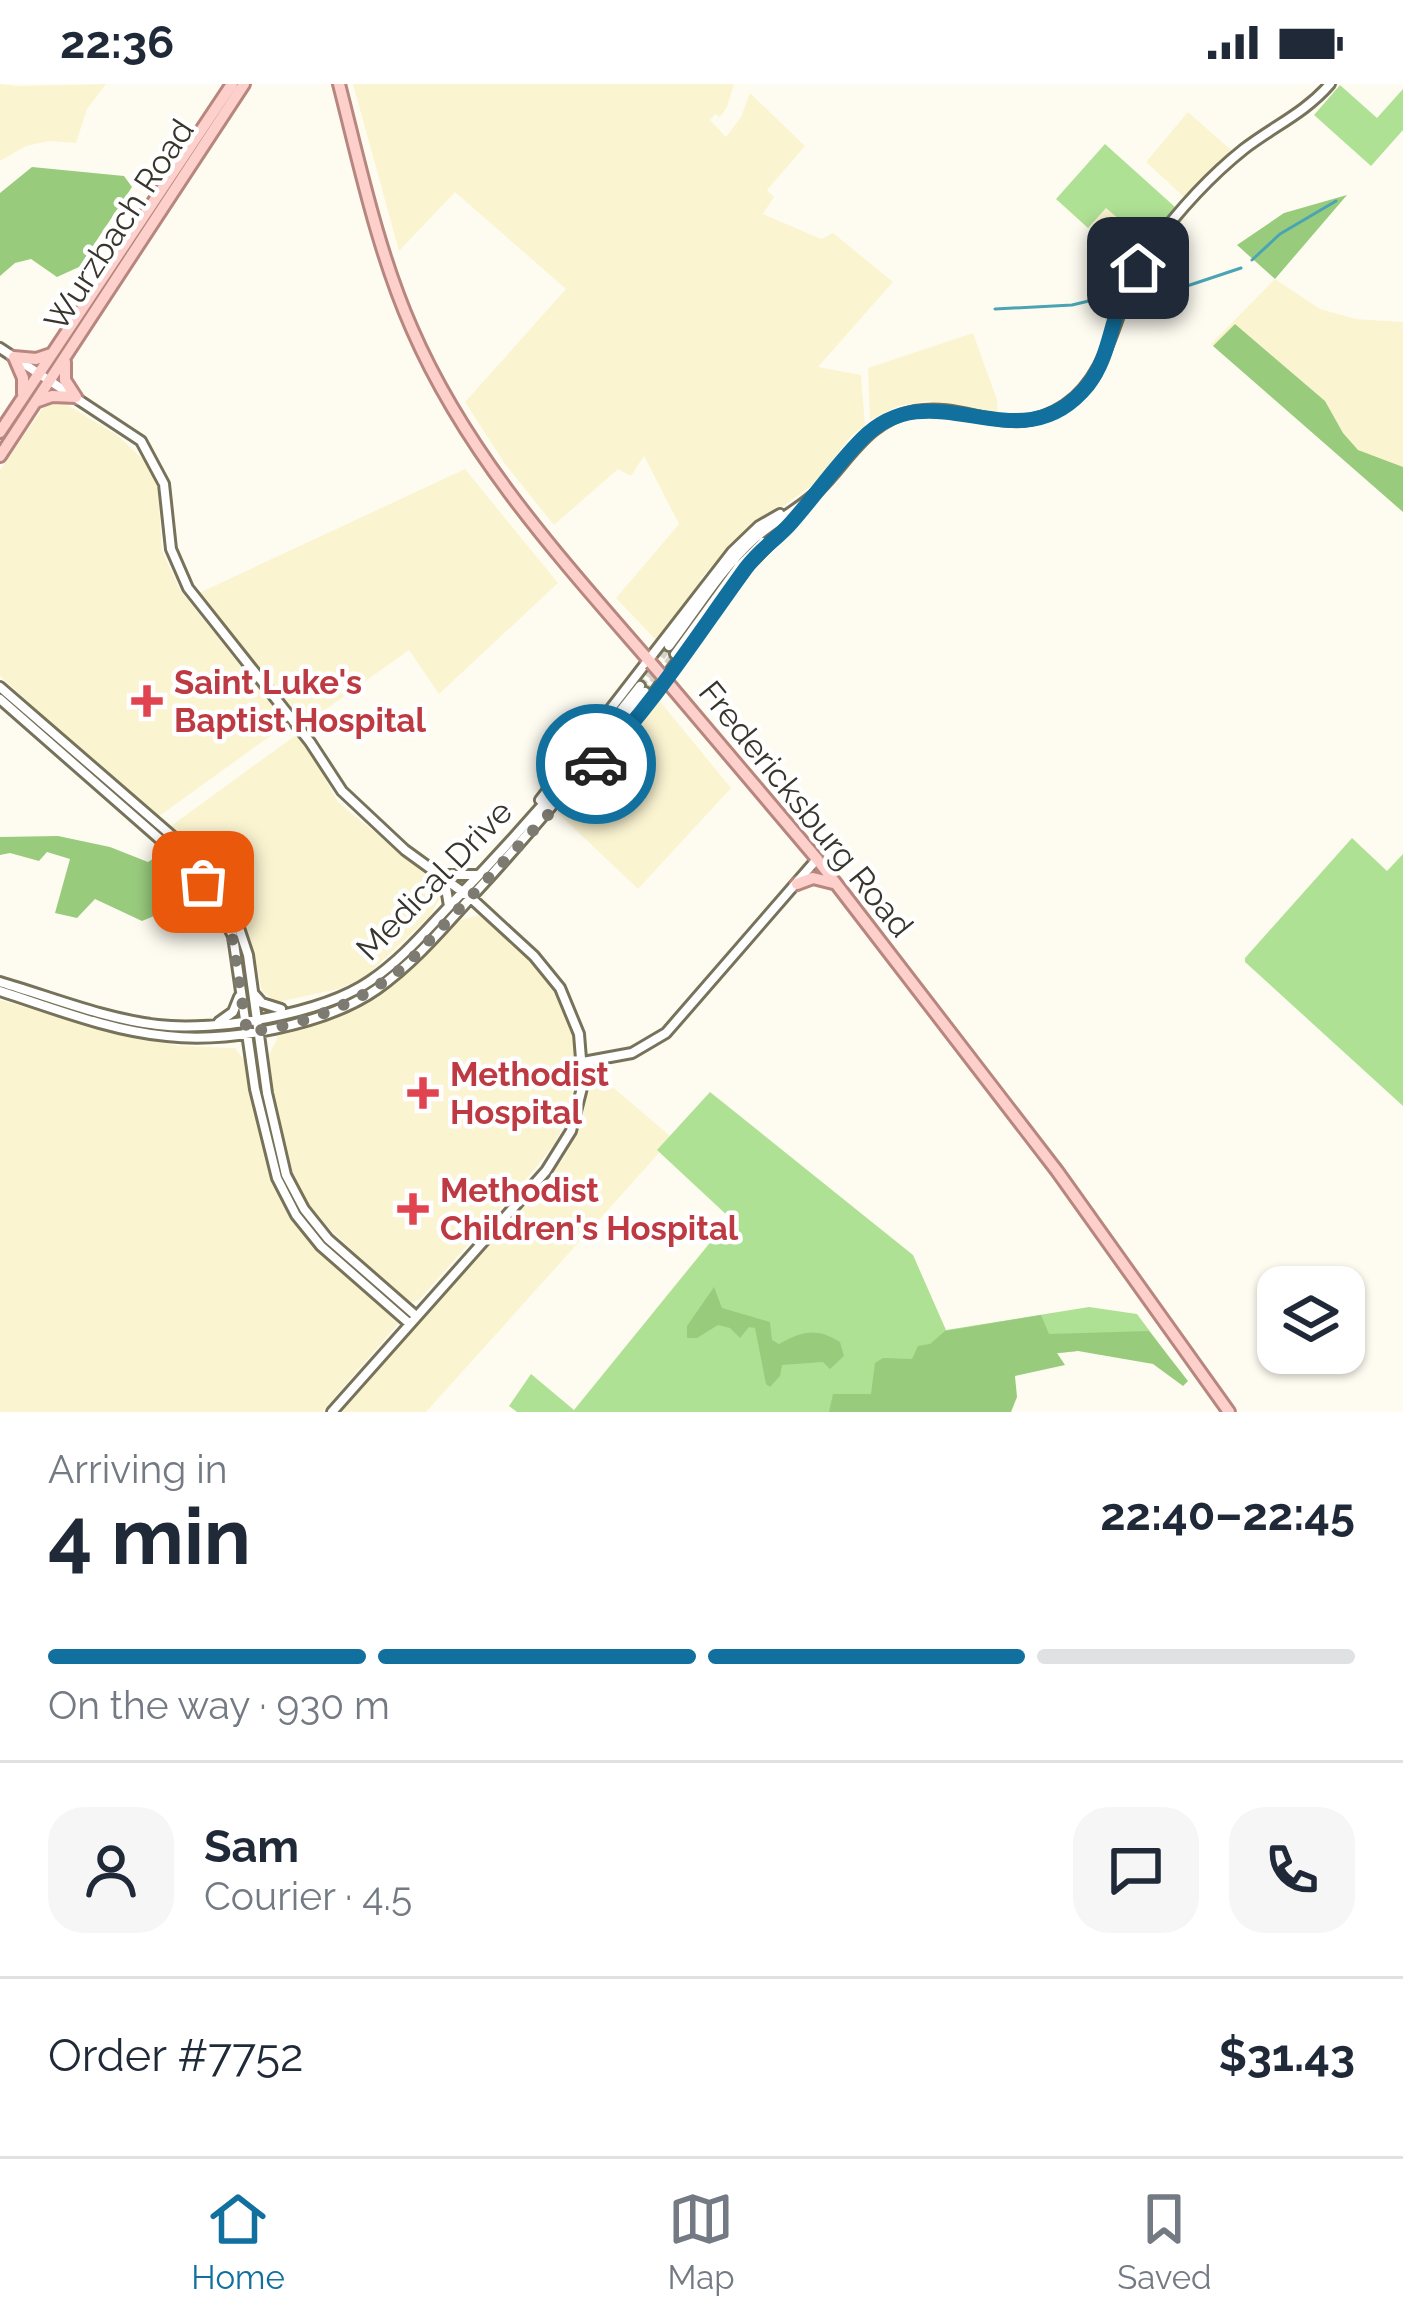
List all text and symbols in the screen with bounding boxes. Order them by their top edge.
text: 22:36 [60,16,174,69]
street label: Wurzbach Road [36,112,202,338]
pin [1087,217,1189,319]
icon: home [1105,235,1171,301]
place label: Saint Luke's Baptist Hospital [174,663,427,740]
street label: Fredericksburg Road [691,673,921,945]
marker: Saint Luke's Baptist Hospital [131,685,163,717]
courier [536,704,656,824]
icon: car [563,731,629,797]
street label: Medical Drive [348,792,520,968]
pin [152,831,254,933]
icon: bag [170,849,236,915]
place label: Methodist Hospital [450,1055,609,1132]
marker: Methodist Hospital [407,1077,439,1109]
place label: Methodist Children's Hospital [440,1171,739,1248]
marker: Methodist Children's Hospital [397,1193,429,1225]
map controls [1257,1266,1365,1374]
button: layers [1257,1266,1365,1374]
text: Arriving in [48,1446,228,1492]
text: 22:40–22:45 [1100,1488,1355,1541]
text: 4 min [48,1491,251,1582]
text: On the way · 930 m [48,1682,390,1728]
button: person [48,1807,174,1933]
button: chat [1073,1807,1199,1933]
button: phone [1229,1807,1355,1933]
text: Sam [204,1820,299,1873]
text: Courier · 4.5 [204,1873,412,1919]
text: Order #7752 [48,2029,303,2082]
text: $31.43 [1218,2029,1355,2082]
tab: Home [191,2186,285,2297]
tab: Map [667,2186,735,2297]
tab: Saved [1117,2186,1212,2297]

